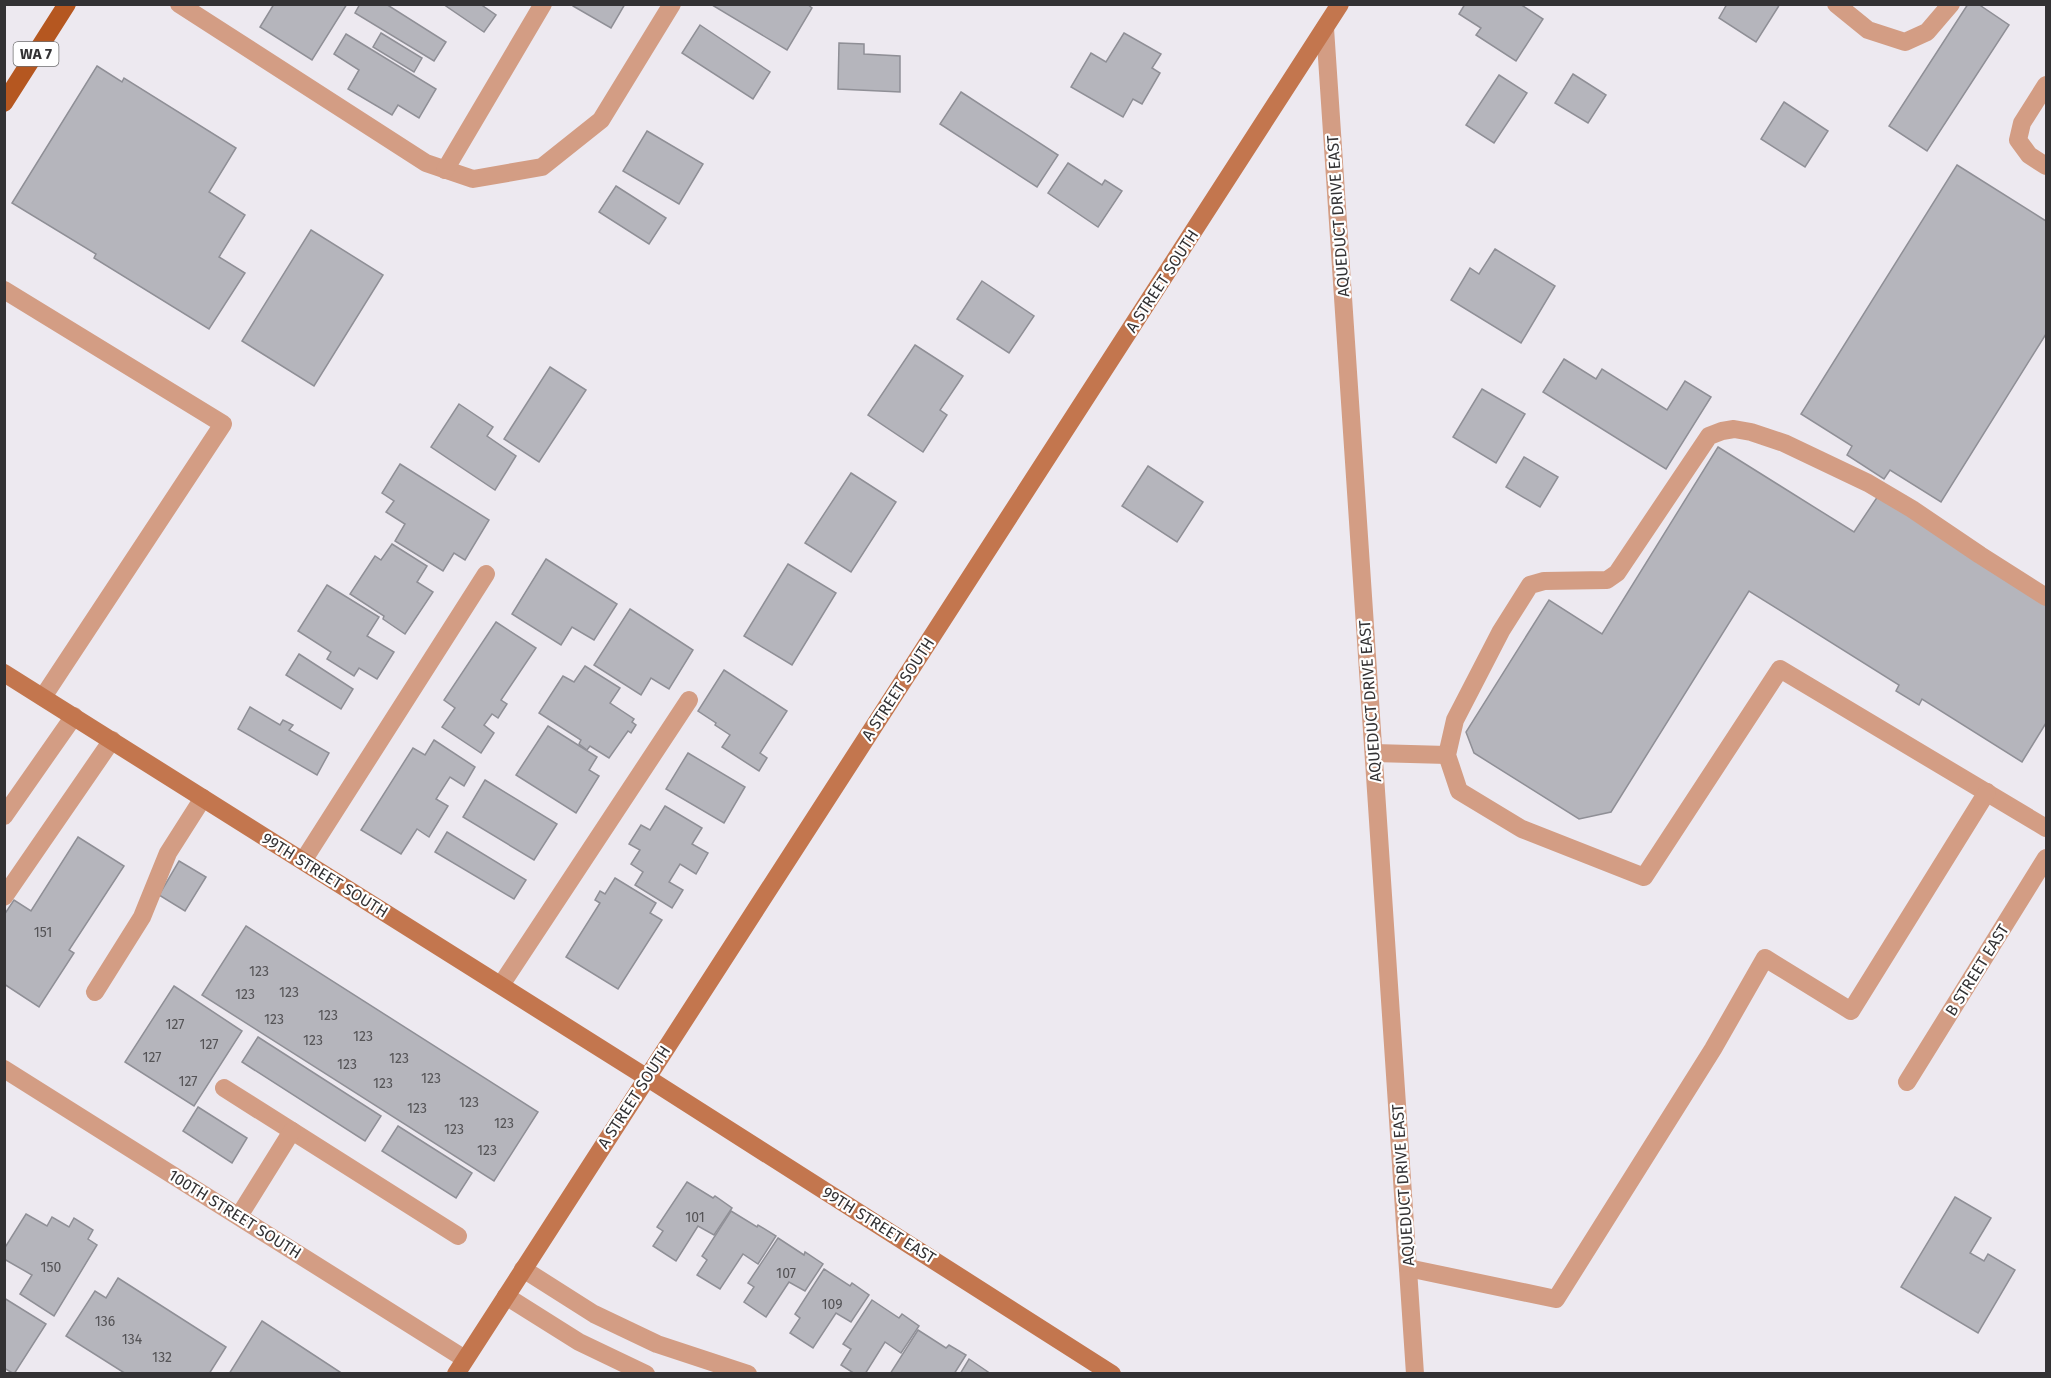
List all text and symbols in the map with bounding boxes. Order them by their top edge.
road number: WA 7 [14,42,58,66]
street label: AQUEDUCT DRIVE EAST [1323,134,1353,298]
street label: A STREET SOUTH [1122,226,1202,336]
street label: AQUEDUCT DRIVE EAST [1355,619,1385,783]
street label: A STREET SOUTH [858,634,938,744]
street label: 99TH STREET SOUTH [258,828,392,922]
street label: B STREET EAST [1941,920,2013,1019]
house number: 151 [34,924,52,941]
house number: 123 [249,963,269,980]
house number: 123 [279,984,299,1001]
house number: 123 [235,986,255,1003]
house number: 123 [318,1007,338,1024]
house number: 123 [264,1011,284,1028]
house number: 127 [165,1016,185,1033]
house number: 123 [353,1028,373,1045]
house number: 123 [303,1032,323,1049]
house number: 127 [199,1036,219,1053]
street label: A STREET SOUTH [594,1042,674,1152]
house number: 127 [142,1049,162,1066]
house number: 123 [389,1050,409,1067]
house number: 123 [337,1056,357,1073]
house number: 123 [421,1070,441,1087]
house number: 127 [178,1073,198,1090]
house number: 123 [373,1075,393,1092]
house number: 123 [459,1094,479,1111]
house number: 123 [407,1100,427,1117]
street label: AQUEDUCT DRIVE EAST [1388,1103,1418,1267]
house number: 123 [494,1115,514,1132]
house number: 123 [444,1121,464,1138]
house number: 123 [477,1142,497,1159]
street label: 100TH STREET SOUTH [165,1165,305,1263]
street label: 99TH STREET EAST [819,1182,940,1268]
house number: 101 [685,1209,705,1226]
house number: 150 [41,1259,62,1276]
house number: 107 [776,1265,796,1282]
house number: 109 [821,1296,843,1313]
house number: 136 [95,1313,115,1330]
house number: 134 [122,1331,143,1348]
house number: 132 [152,1349,172,1366]

